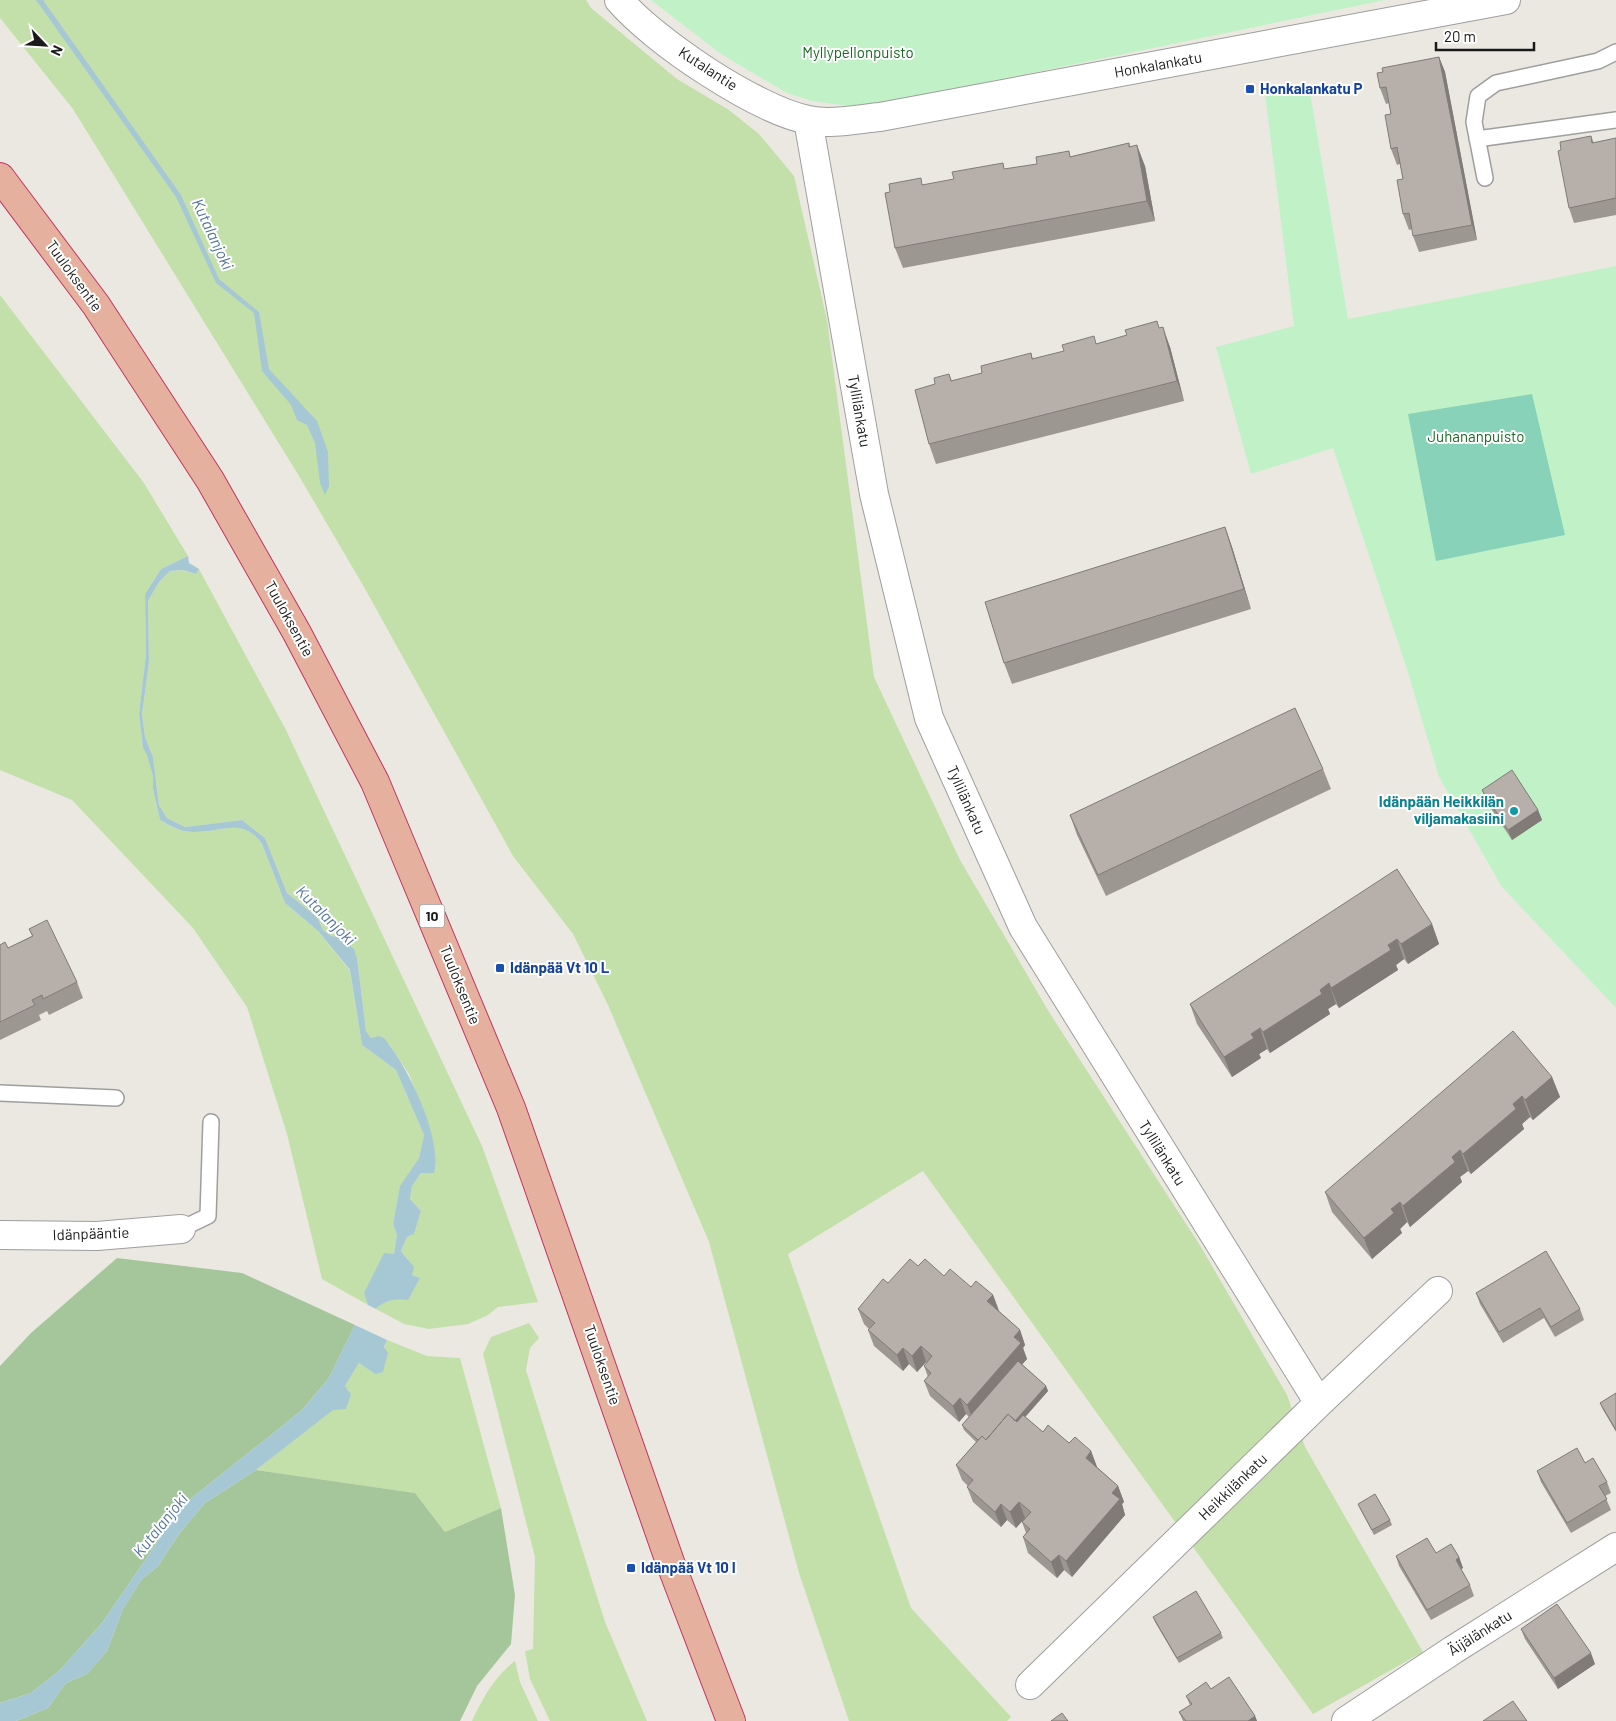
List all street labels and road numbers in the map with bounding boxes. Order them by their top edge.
street label: Kutalantie [676,42,741,94]
street label: Honkalankatu [1113,47,1203,81]
street label: Tuuloksentie [43,236,107,315]
street label: Tyllilänkatu [845,373,875,448]
street label: Tuuloksentie [262,578,318,659]
street label: Tyllilänkatu [944,762,990,837]
road number: 10 [420,904,444,928]
street label: Tuuloksentie [437,942,485,1027]
street label: Tyllilänkatu [1136,1117,1190,1188]
street label: Idänpääntie [52,1223,130,1243]
street label: Tuuloksentie [581,1322,625,1407]
street label: Heikkilänkatu [1194,1449,1270,1523]
street label: Äijälänkatu [1444,1605,1515,1659]

